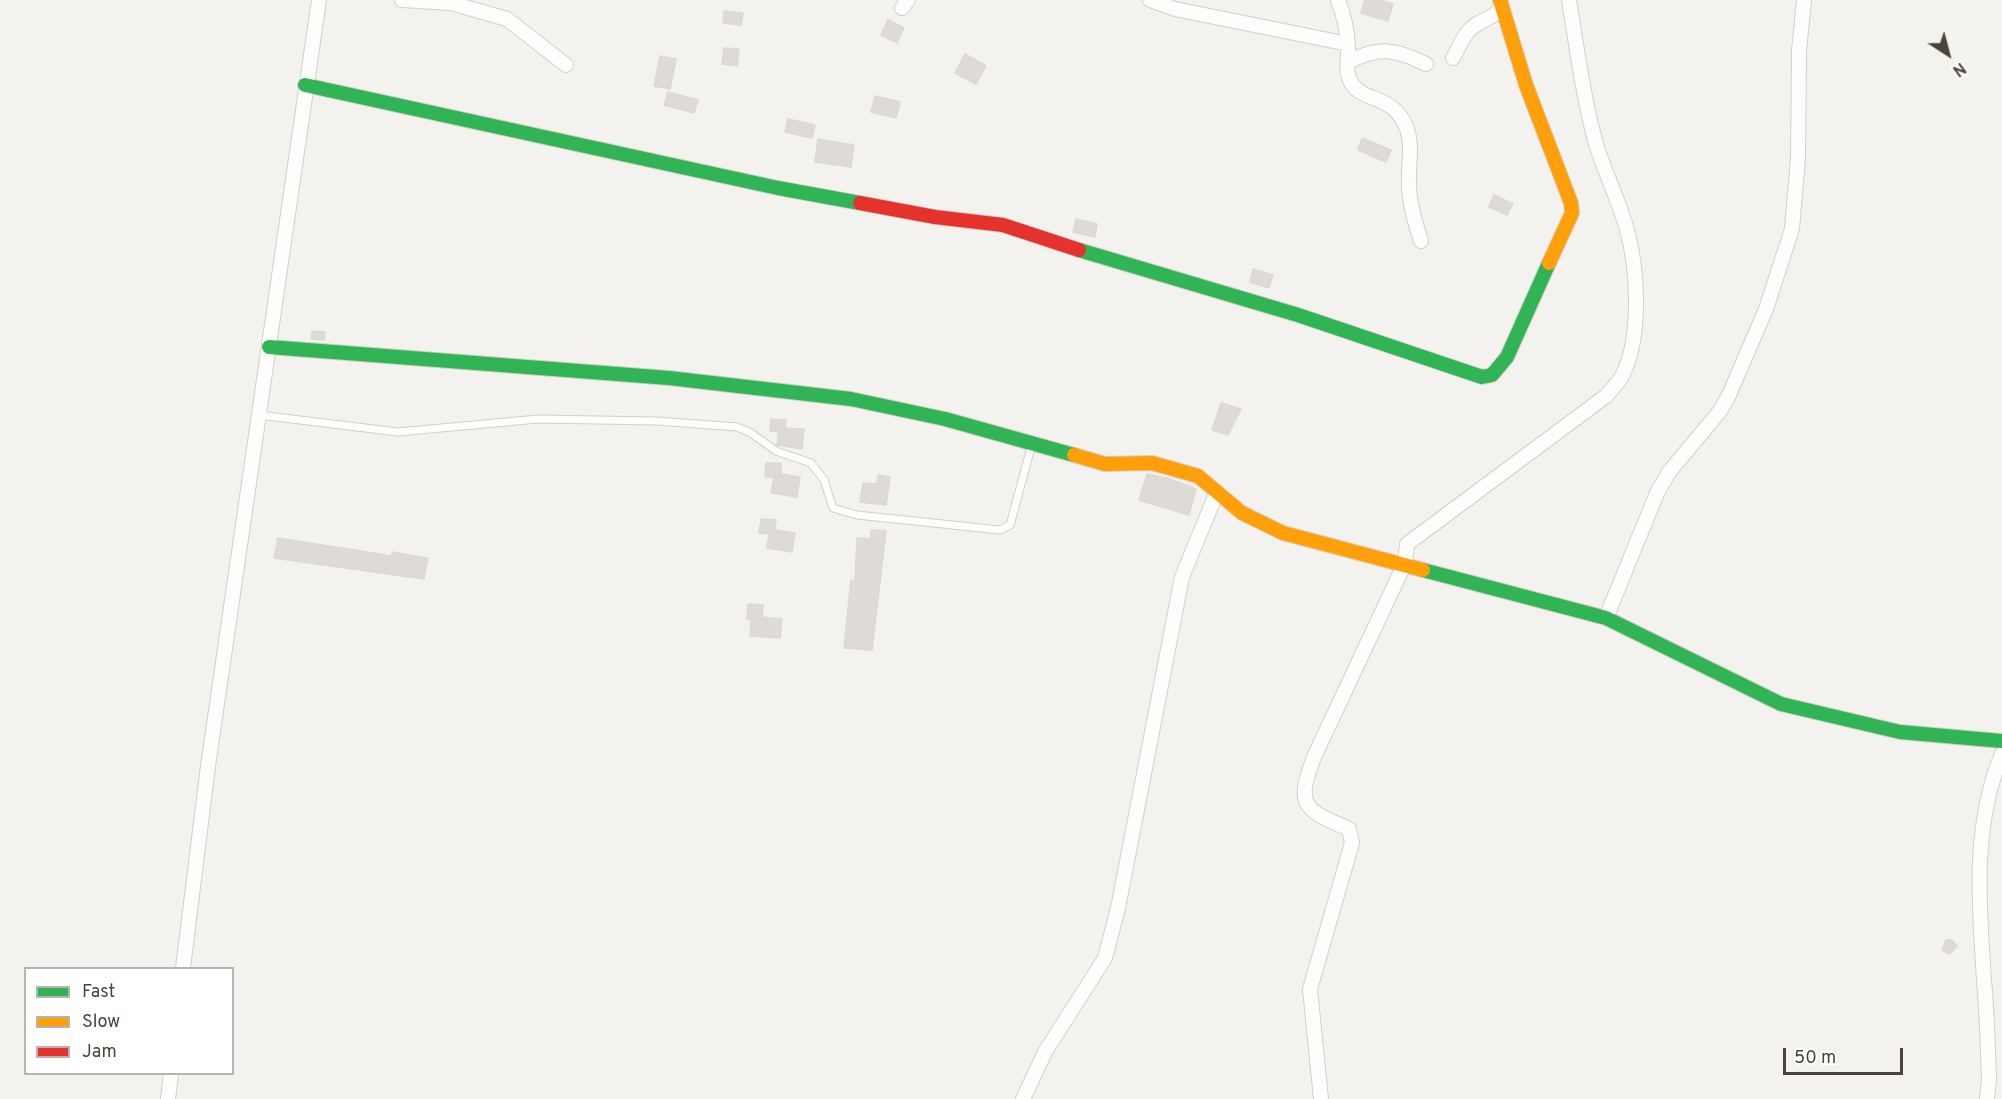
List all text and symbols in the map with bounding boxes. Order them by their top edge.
north arrow [1918,24,1978,84]
text: N [1948,57,1969,80]
legend [24,967,234,1075]
text: Fast [82,981,115,1004]
text: Slow [82,1011,120,1034]
scale bar [1786,1036,1906,1074]
text: Jam [82,1041,117,1064]
text: 50 m [1794,1047,1836,1070]

